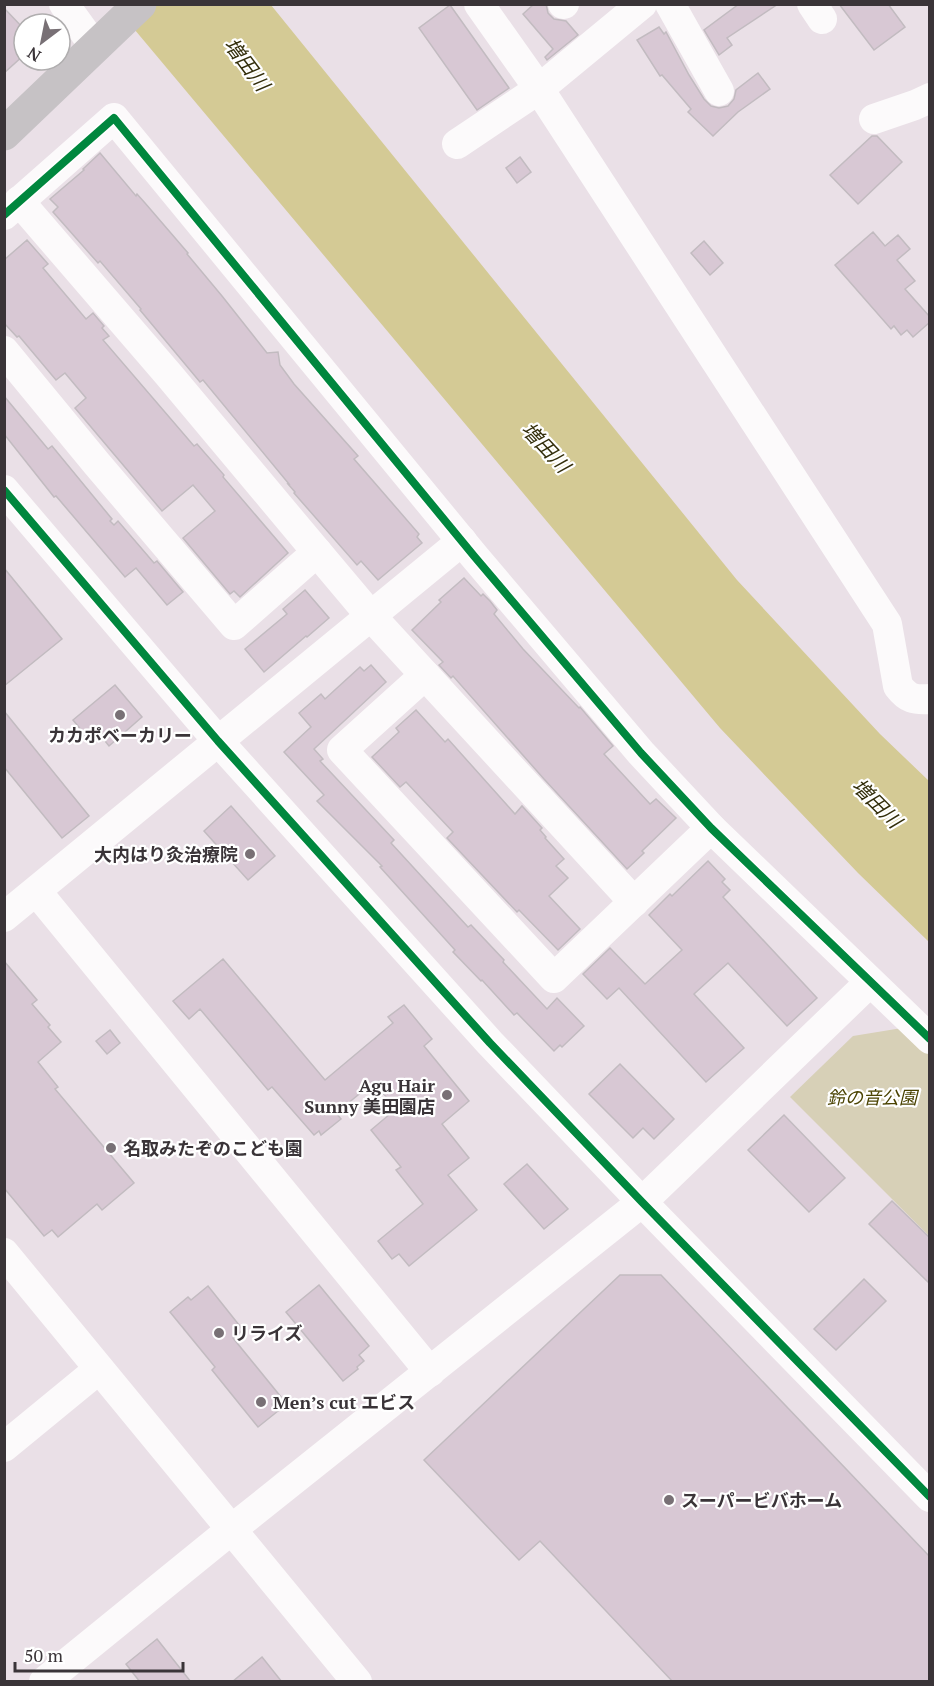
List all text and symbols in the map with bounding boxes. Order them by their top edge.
north arrow [12,12,72,72]
water label: 増田川 [218,32,277,98]
text: N [23,42,45,67]
water label: 増田川 [516,416,578,480]
marker: カカポベーカリー [113,708,127,722]
place label: カカポベーカリー [48,723,192,747]
water label: 増田川 [846,772,909,835]
place label: 大内はり灸治療院 [94,842,238,866]
marker: 大内はり灸治療院 [243,847,257,861]
place label: Agu Hair Sunny 美田園店 [304,1073,435,1118]
park label: 鈴の音公園 [827,1085,920,1109]
marker: Agu Hair Sunny 美田園店 [440,1088,454,1102]
place label: 名取みたぞのこども園 [123,1136,303,1160]
marker: 名取みたぞのこども園 [104,1141,118,1155]
place label: リライズ [231,1321,302,1345]
marker: リライズ [212,1326,226,1340]
place label: Men’s cut エビス [273,1390,415,1414]
marker: Men’s cut エビス [254,1395,268,1409]
place label: スーパービバホーム [681,1488,842,1512]
marker: スーパービバホーム [662,1493,676,1507]
scale bar [15,1635,183,1673]
text: 50 m [24,1643,64,1667]

